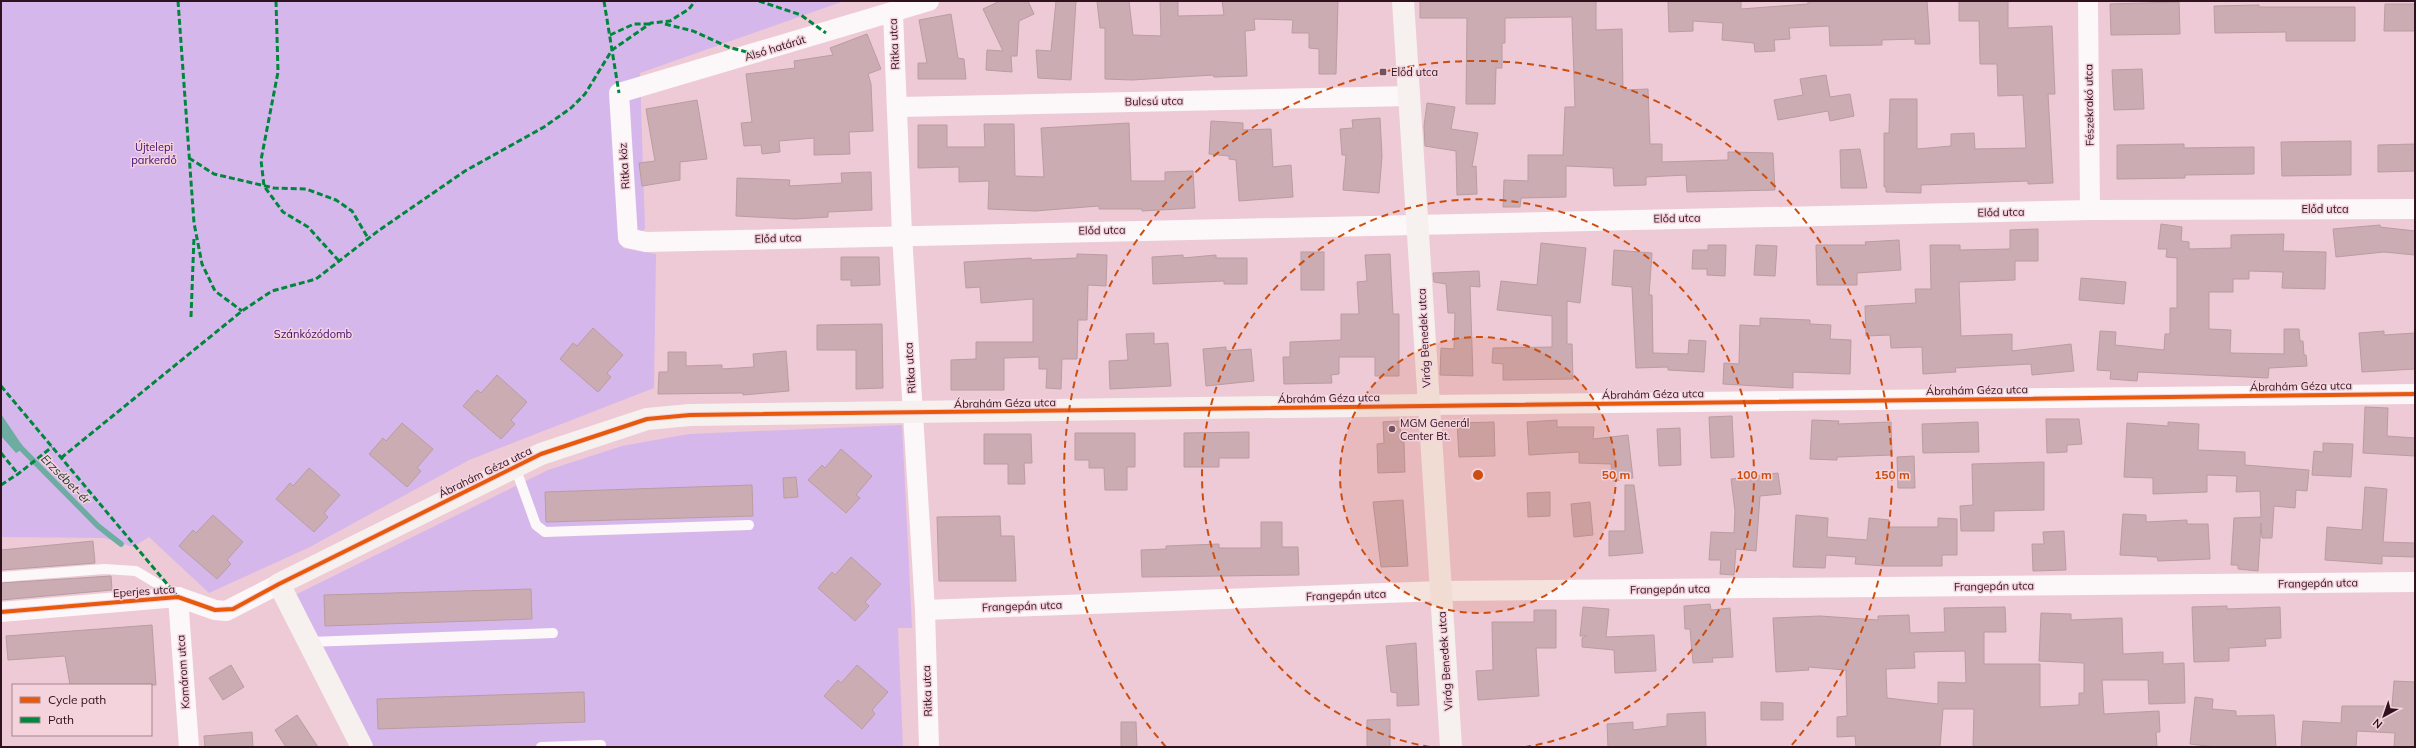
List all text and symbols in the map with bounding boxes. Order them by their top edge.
street label: Ritka utca [886,18,902,70]
street label: Alsó határút [743,32,807,64]
street label: Fészekrakó utca [2081,64,2097,146]
place label: Előd utca [1391,65,1438,79]
marker: Előd utca [1378,67,1388,77]
street label: Bulcsú utca [1125,93,1183,109]
park label: Újtelepi parkerdő [131,140,177,167]
street label: Ritka köz [615,142,633,190]
street label: Előd utca [2302,202,2348,216]
street label: Előd utca [1977,205,2025,219]
street label: Előd utca [1653,211,1701,225]
street label: Előd utca [1078,223,1126,237]
street label: Előd utca [754,230,802,246]
street label: Virág Benedek utca [1414,288,1434,388]
park label: Szánkózódomb [274,327,353,341]
street label: Ritka utca [901,342,919,394]
street label: Ábrahám Géza utca [2250,378,2352,394]
street label: Ábrahám Géza utca [1926,382,2028,398]
street label: Ábrahám Géza utca [1602,386,1704,402]
street label: Ábrahám Géza utca [1278,390,1380,406]
street label: Ábrahám Géza utca [954,395,1056,411]
place label: MGM Generál Center Bt. [1400,416,1469,443]
marker: MGM Generál Center Bt. [1387,424,1397,434]
street label: Ábrahám Géza utca [436,443,534,501]
water label: Erzsébet-ér [38,451,94,507]
text: 50 m [1602,467,1630,482]
text: 100 m [1736,467,1772,482]
text: 150 m [1874,467,1910,482]
centre of rings [1471,468,1485,482]
street label: Frangepán utca [2278,575,2358,591]
street label: Frangepán utca [1954,578,2034,594]
street label: Frangepán utca [1630,581,1710,597]
street label: Eperjes utca [113,582,175,600]
street label: Frangepán utca [1306,587,1386,603]
street label: Frangepán utca [982,598,1062,614]
street label: Virág Benedek utca [1435,611,1455,711]
street label: Komárom utca [173,634,193,710]
street label: Ritka utca [919,665,935,717]
legend [12,684,152,736]
text: Cycle path [48,692,106,707]
north arrow [2364,696,2404,736]
text: Path [48,712,74,727]
text: N [2370,716,2385,732]

